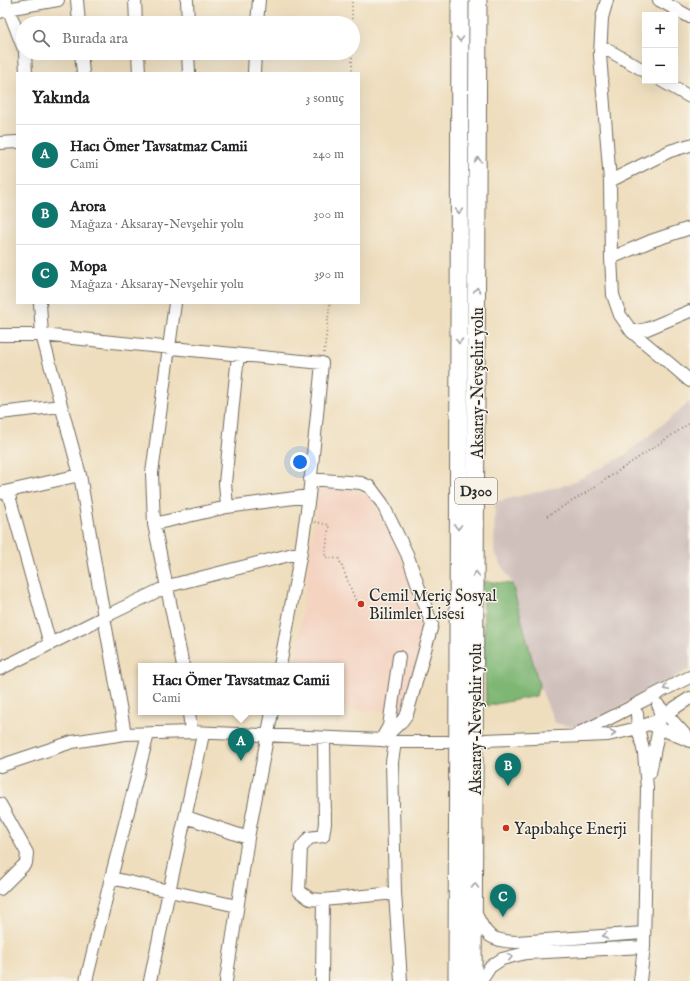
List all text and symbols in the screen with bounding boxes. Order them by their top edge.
map controls [642,12,678,84]
button: + [642,12,678,48]
search box [16,16,360,60]
icon: search [30,27,52,49]
text: Burada ara [62,29,128,48]
one-way arrow [456,36,464,42]
button: − [642,48,678,84]
text: Yakında [32,88,90,109]
text: 3 sonuç [306,90,344,107]
text: Hacı Ömer Tavsatmaz Camii [70,137,248,156]
text: A [41,146,49,163]
text: 240 m [312,146,344,163]
text: Cami [70,156,98,173]
one-way arrow [474,157,482,163]
text: Arora [70,197,106,216]
text: B [41,206,49,223]
text: 300 m [313,206,344,223]
one-way arrow [455,208,463,214]
text: Mağaza · Aksaray-Nevşehir yolu [70,216,244,233]
text: Mopa [70,257,107,276]
text: C [40,266,50,283]
text: 390 m [314,266,344,283]
text: Mağaza · Aksaray-Nevşehir yolu [70,276,244,293]
one-way arrow [473,287,481,293]
street label: Aksaray-Nevşehir yolu [469,307,489,460]
one-way arrow [455,338,463,344]
your location [290,452,310,472]
road number: D300 [455,478,497,504]
one-way arrow [454,524,462,530]
one-way arrow [472,571,480,577]
place label: Cemil Meriç Sosyal Bilimler Lisesi [369,587,497,625]
marker: Cemil Meriç Sosyal Bilimler Lisesi [356,599,366,609]
street label: Aksaray-Nevşehir yolu [467,643,487,796]
popup [138,663,344,715]
text: Hacı Ömer Tavsatmaz Camii [152,671,330,690]
one-way arrow [663,684,671,691]
text: Cami [152,690,181,707]
pin: A [228,728,254,761]
one-way arrow [609,730,616,738]
pin: B [495,753,521,786]
place label: Yapıbahçe Enerji [514,820,627,840]
marker: Yapıbahçe Enerji [501,823,511,833]
one-way arrow [471,883,479,889]
pin: C [490,884,516,917]
one-way arrow [602,932,608,941]
one-way arrow [506,953,513,962]

